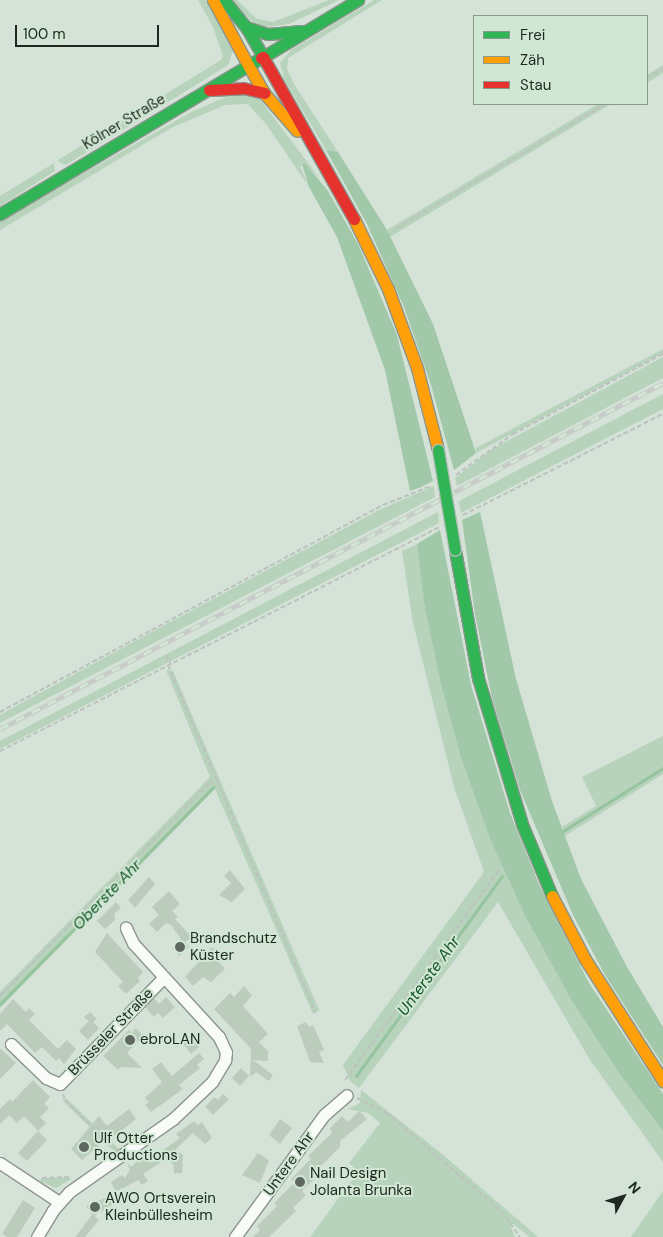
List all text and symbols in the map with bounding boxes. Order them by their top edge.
scale bar [18,15,161,47]
legend [473,15,648,105]
text: 100 m [23,24,66,44]
text: Frei [520,25,545,45]
text: Zäh [520,50,545,70]
text: Stau [520,75,551,95]
street label: Kölner Straße [79,90,169,154]
water label: Oberste Ahr [69,856,145,934]
place label: Brandschutz Küster [190,929,277,964]
water label: Unterste Ahr [394,932,464,1020]
marker: Brandschutz Küster [174,941,186,953]
street label: Brüsseler Straße [65,984,157,1080]
place label: ebroLAN [140,1031,200,1049]
marker: ebroLAN [124,1034,136,1046]
place label: Ulf Otter Productions [94,1129,178,1164]
street label: Untere Ahr [260,1129,318,1199]
marker: Ulf Otter Productions [78,1141,90,1153]
place label: Nail Design Jolanta Brunka [310,1164,412,1199]
north arrow [598,1172,648,1222]
marker: Nail Design Jolanta Brunka [294,1176,306,1188]
text: N [624,1178,645,1197]
place label: AWO Ortsverein Kleinbüllesheim [105,1189,216,1224]
marker: AWO Ortsverein Kleinbüllesheim [89,1201,101,1213]

